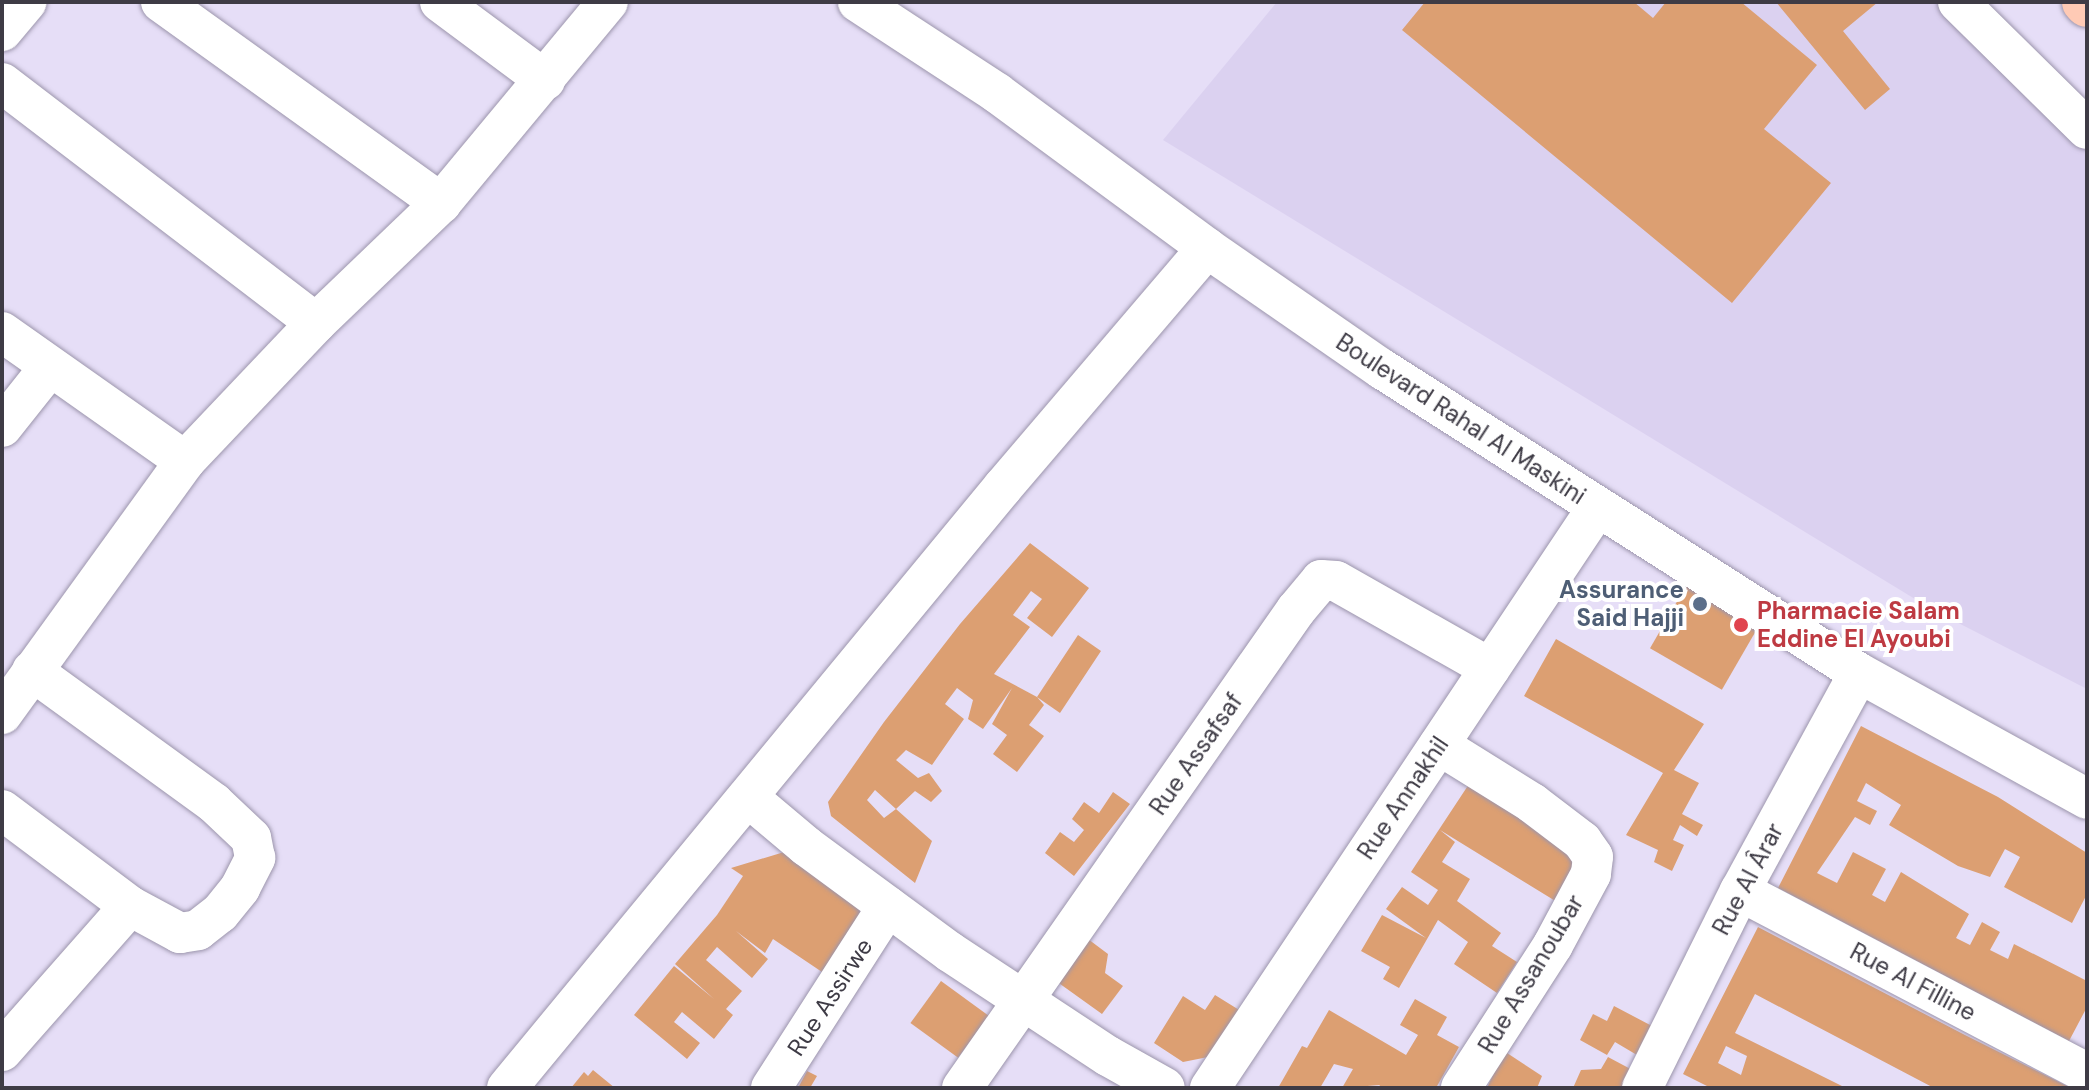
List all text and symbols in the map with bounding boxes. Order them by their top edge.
street label: Boulevard Rahal Al Maskini [1331,327,1591,511]
place label: Assurance Said Hajji [1559,576,1684,632]
marker: Assurance Said Hajji [1691,595,1709,613]
place label: Pharmacie Salam Eddine El Ayoubi [1757,597,1960,653]
marker: Pharmacie Salam Eddine El Ayoubi [1732,616,1750,634]
street label: Rue Assafsaf [1143,688,1249,820]
street label: Rue Annakhil [1351,731,1455,865]
street label: Rue Al Ârar [1707,818,1789,940]
street label: Rue Assanoubar [1472,890,1590,1058]
street label: Rue Assirwe [781,933,879,1061]
street label: Rue Al Filline [1845,937,1981,1027]

